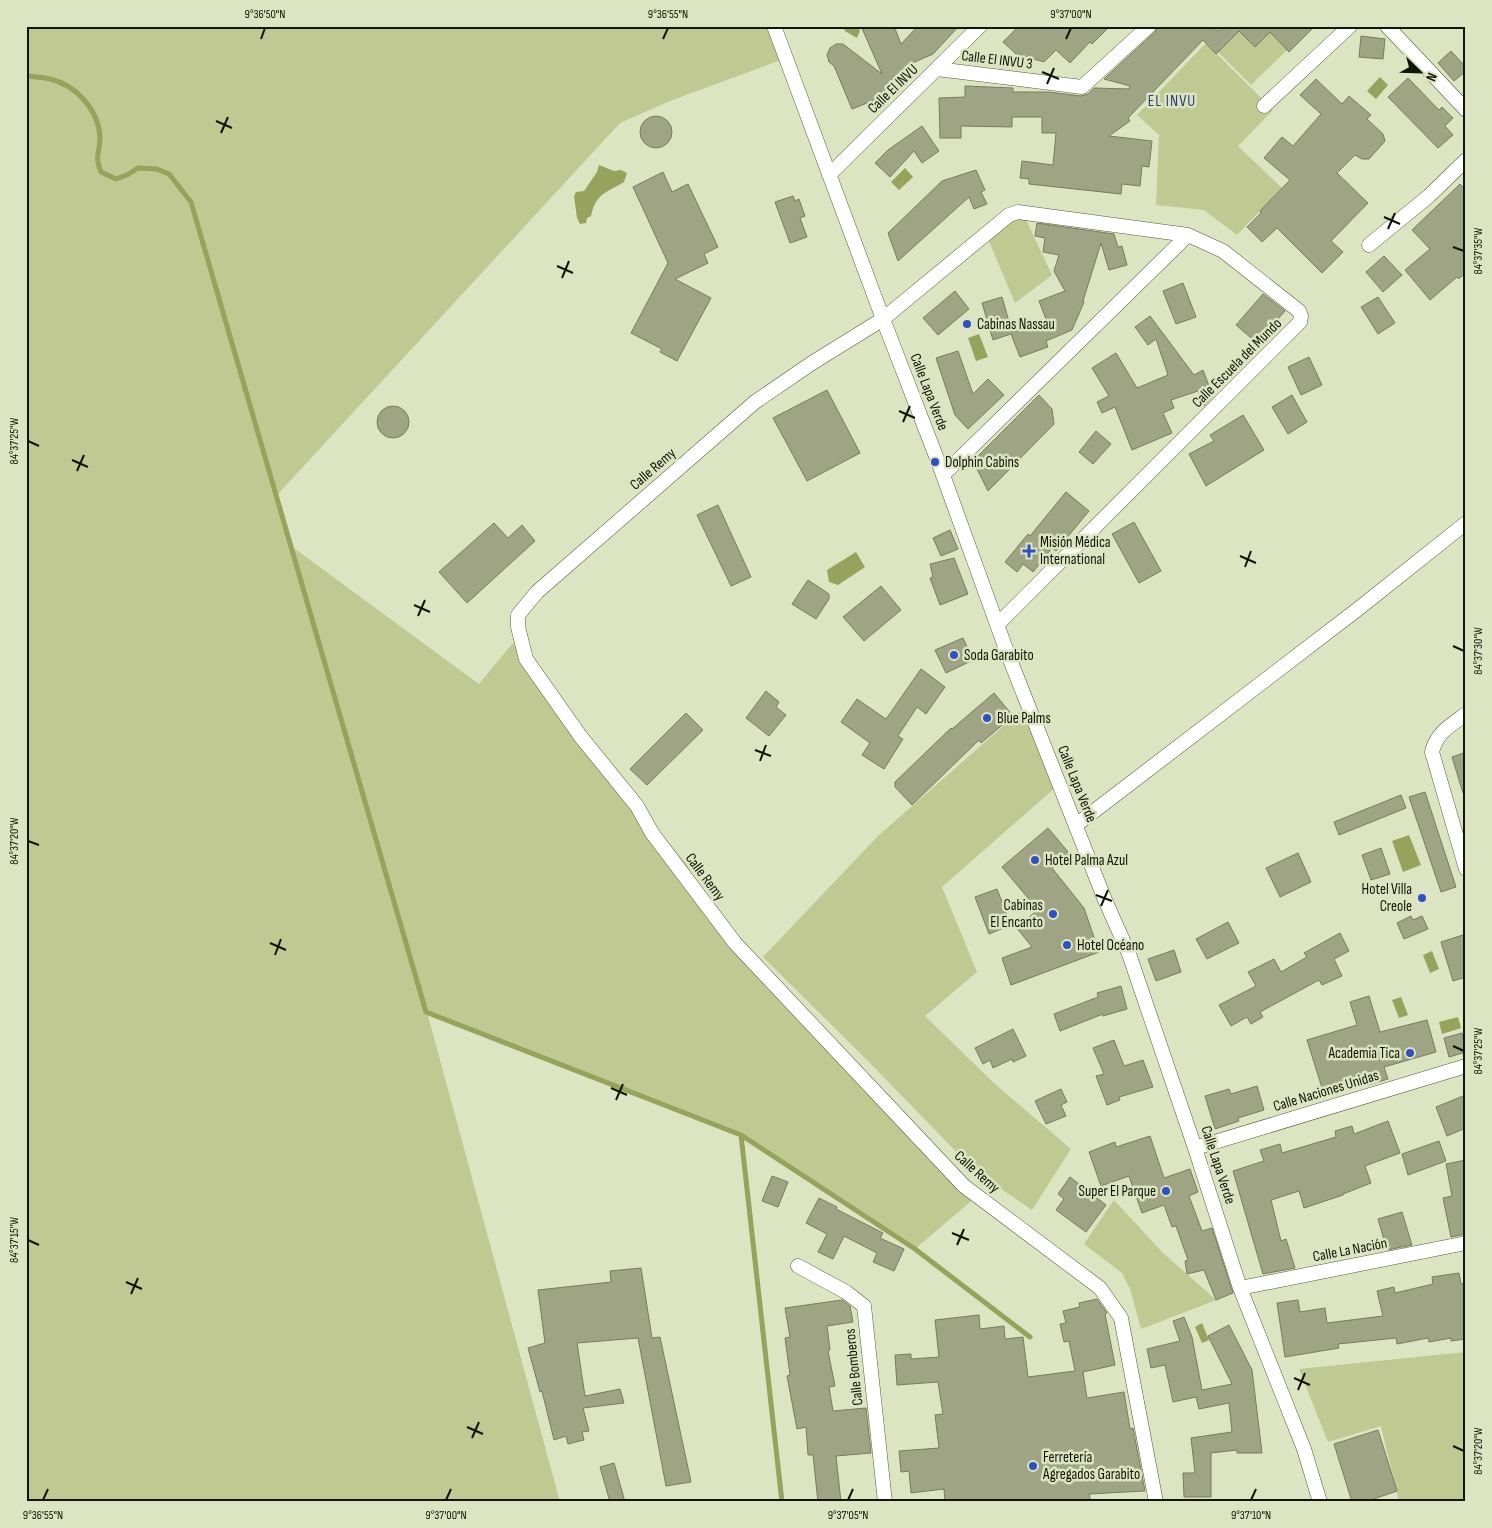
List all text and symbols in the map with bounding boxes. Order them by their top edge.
text: 9°36'50"N [245,7,285,22]
text: 9°36'55"N [648,7,688,22]
text: 9°37'00"N [1050,7,1092,22]
street label: Calle El INVU 3 [960,46,1034,74]
north arrow [1394,48,1444,98]
street label: Calle El INVU [864,60,922,118]
text: N [1422,70,1441,84]
district label: EL INVU [1148,92,1196,111]
text: 84°37'35"W [1471,227,1486,274]
street label: Calle Escuela del Mundo [1188,314,1286,412]
place label: Cabinas Nassau [977,315,1055,334]
marker: Cabinas Nassau [961,318,973,330]
street label: Calle Lapa Verde [906,351,952,433]
text: 84°37'25"W [7,417,22,464]
street label: Calle Remy [626,444,680,494]
place label: Dolphin Cabins [945,453,1019,472]
marker: Dolphin Cabins [929,456,941,468]
place label: Misión Médica International [1040,533,1111,569]
marker: Misión Médica International [1022,544,1036,558]
text: 84°37'30"W [1471,627,1486,675]
place label: Soda Garabito [964,646,1034,665]
marker: Soda Garabito [948,649,960,661]
place label: Blue Palms [997,709,1051,728]
marker: Blue Palms [981,712,993,724]
street label: Calle Lapa Verde [1053,743,1101,825]
text: 84°37'20"W [7,817,22,865]
street label: Calle Remy [681,849,729,905]
place label: Hotel Palma Azul [1045,851,1128,870]
marker: Hotel Palma Azul [1029,854,1041,866]
place label: Hotel Villa Creole [1362,880,1412,916]
marker: Hotel Villa Creole [1416,892,1428,904]
place label: Cabinas El Encanto [990,896,1043,932]
marker: Cabinas El Encanto [1047,908,1059,920]
place label: Hotel Océano [1077,936,1144,955]
marker: Hotel Océano [1061,939,1073,951]
text: 84°37'25"W [1471,1027,1486,1074]
place label: Academia Tica [1327,1044,1400,1063]
marker: Academia Tica [1404,1047,1416,1059]
street label: Calle Naciones Unidas [1271,1066,1381,1116]
street label: Calle Lapa Verde [1196,1123,1240,1207]
street label: Calle Remy [950,1147,1004,1198]
place label: Super El Parque [1079,1182,1156,1201]
marker: Super El Parque [1160,1185,1172,1197]
text: 84°37'15"W [7,1217,22,1263]
street label: Calle La Nación [1311,1233,1389,1267]
street label: Calle Bomberos [841,1328,867,1406]
text: 84°37'20"W [1471,1427,1486,1475]
place label: Ferretería Agregados Garabito [1042,1448,1140,1484]
marker: Ferretería Agregados Garabito [1027,1460,1039,1472]
text: 9°36'55"N [23,1508,63,1523]
text: 9°37'00"N [425,1508,467,1523]
text: 9°37'05"N [828,1508,868,1523]
text: 9°37'10"N [1231,1508,1271,1523]

